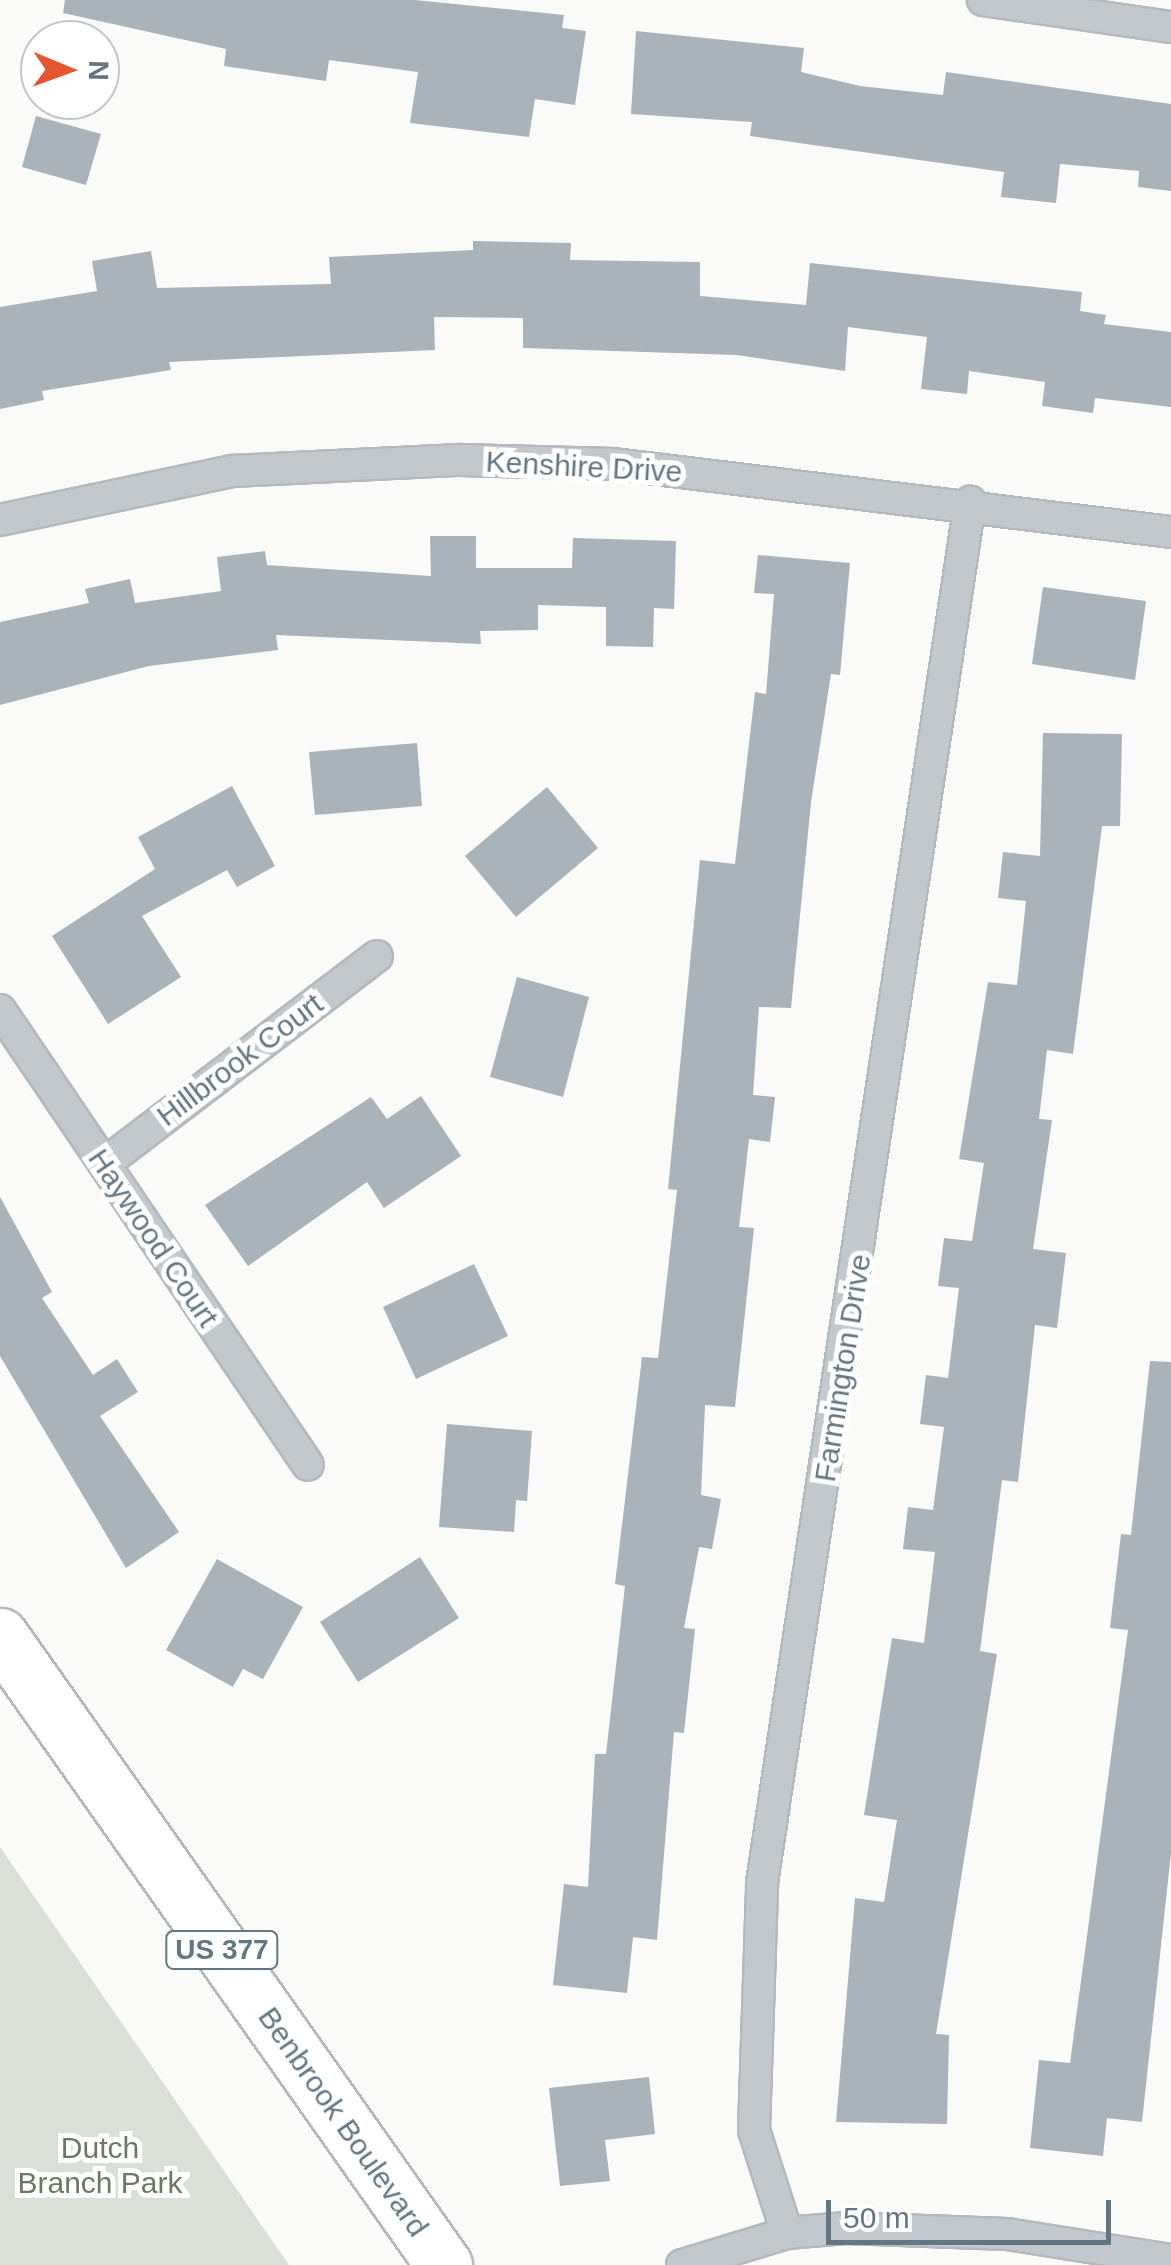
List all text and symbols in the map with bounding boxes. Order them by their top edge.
north arrow [20,20,120,120]
text: N [83,60,114,81]
street label: Kenshire Drive [485,444,683,490]
street label: Hillbrook Court [150,986,330,1134]
street label: Haywood Court [80,1142,226,1334]
street label: Farmington Drive [807,1252,879,1484]
road number: US 377 [164,1927,280,1973]
street label: Benbrook Boulevard [250,2000,436,2244]
park label: Dutch Branch Park [17,2130,183,2200]
scale bar [831,2180,1116,2242]
text: 50 m [843,2201,910,2234]

